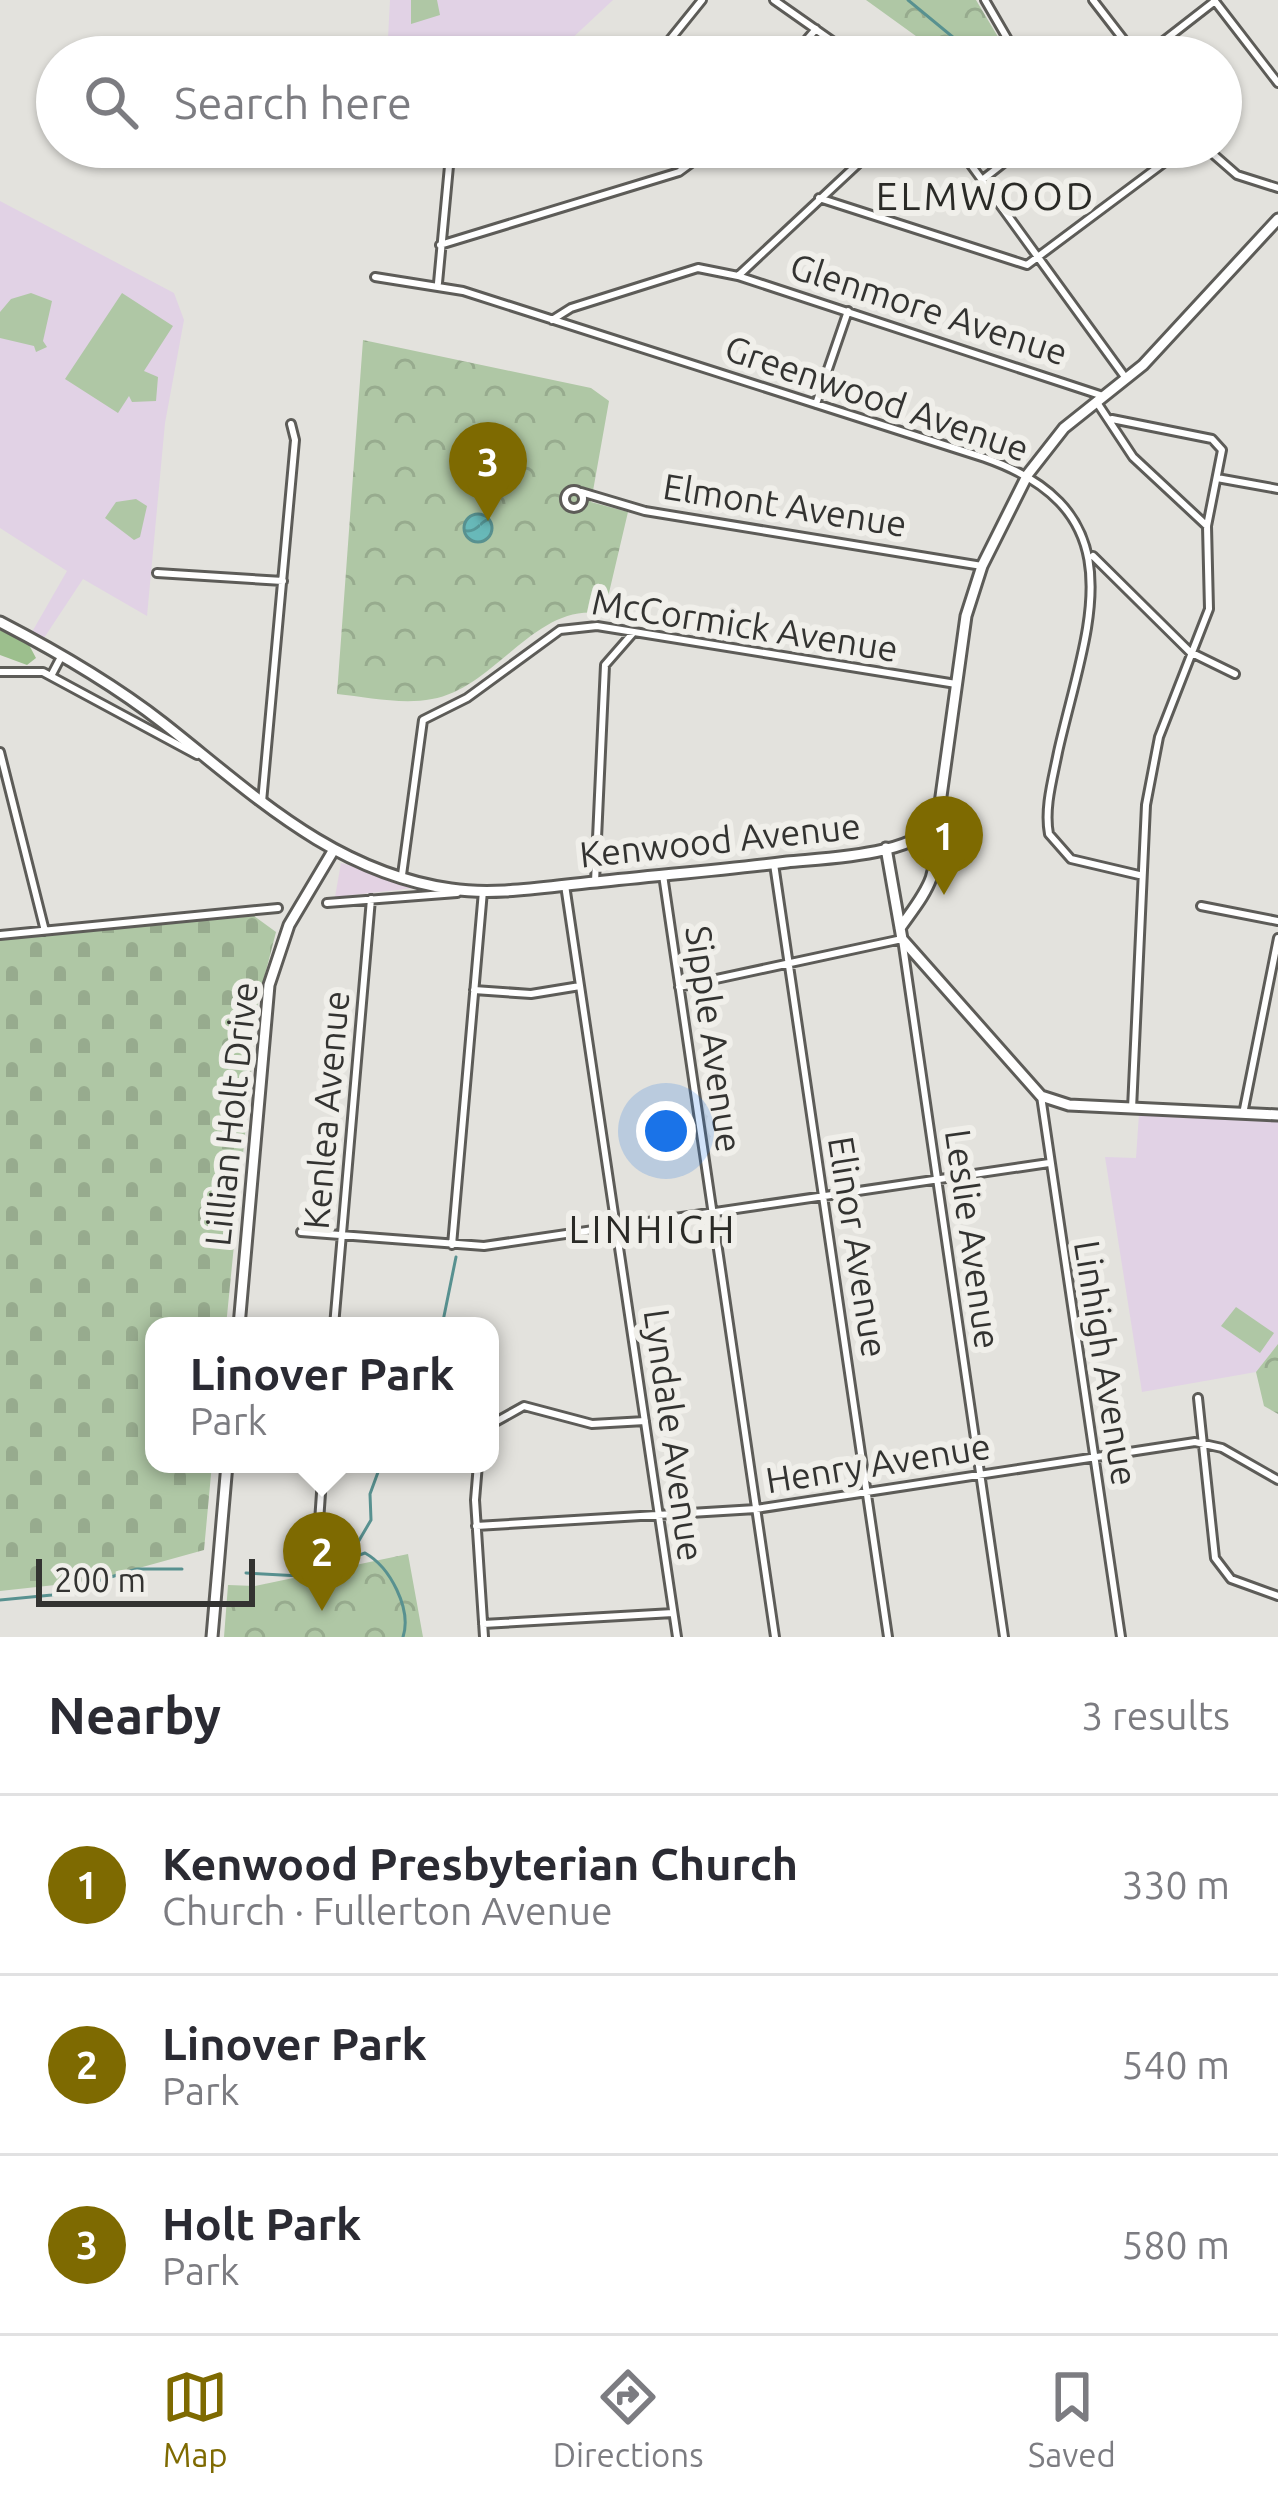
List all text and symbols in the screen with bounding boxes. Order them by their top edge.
search box [36,36,1242,168]
icon: search [78,69,144,135]
text: Search here [174,77,412,128]
district label: ELMWOOD [876,174,1096,217]
street label: Glenmore Avenue [785,244,1073,373]
street label: Greenwood Avenue [720,326,1034,469]
pin: 3 [449,422,527,521]
street label: Elmont Avenue [660,465,910,544]
street label: McCormick Avenue [589,580,901,669]
pin: 1 [905,796,983,895]
street label: Kenwood Avenue [577,804,863,875]
street label: Sipple Avenue [678,923,751,1155]
street label: Lillian Holt Drive [196,980,265,1248]
street label: Kenlea Avenue [295,989,356,1231]
your location [636,1101,696,1161]
street label: Leslie Avenue [938,1126,1009,1351]
street label: Elinor Avenue [821,1134,896,1360]
district label: LINHIGH [569,1207,737,1250]
street label: Linhigh Avenue [1067,1237,1146,1488]
street label: Lyndale Avenue [637,1306,712,1564]
popup [145,1317,499,1473]
text: Linover Park [190,1348,454,1399]
text: Park [190,1399,267,1442]
street label: Henry Avenue [763,1425,993,1500]
pin: 2 [283,1512,361,1611]
scale bar [36,1553,255,1606]
text: 200 m [54,1561,146,1598]
text: Nearby [48,1686,221,1744]
text: 3 results [1081,1694,1230,1737]
text: Kenwood Presbyterian Church [162,1838,798,1889]
text: 1 [76,1863,98,1906]
text: 330 m [1121,1863,1230,1906]
text: Church · Fullerton Avenue [162,1889,613,1932]
text: Linover Park [162,2018,427,2069]
text: 2 [76,2043,98,2086]
text: 540 m [1121,2043,1230,2086]
text: Park [162,2069,240,2112]
text: Holt Park [162,2198,361,2249]
text: 3 [76,2223,98,2266]
text: 580 m [1121,2223,1230,2266]
text: Park [162,2249,240,2292]
tab: Map [162,2364,228,2473]
tab: Directions [553,2364,703,2473]
tab: Saved [1028,2364,1116,2473]

